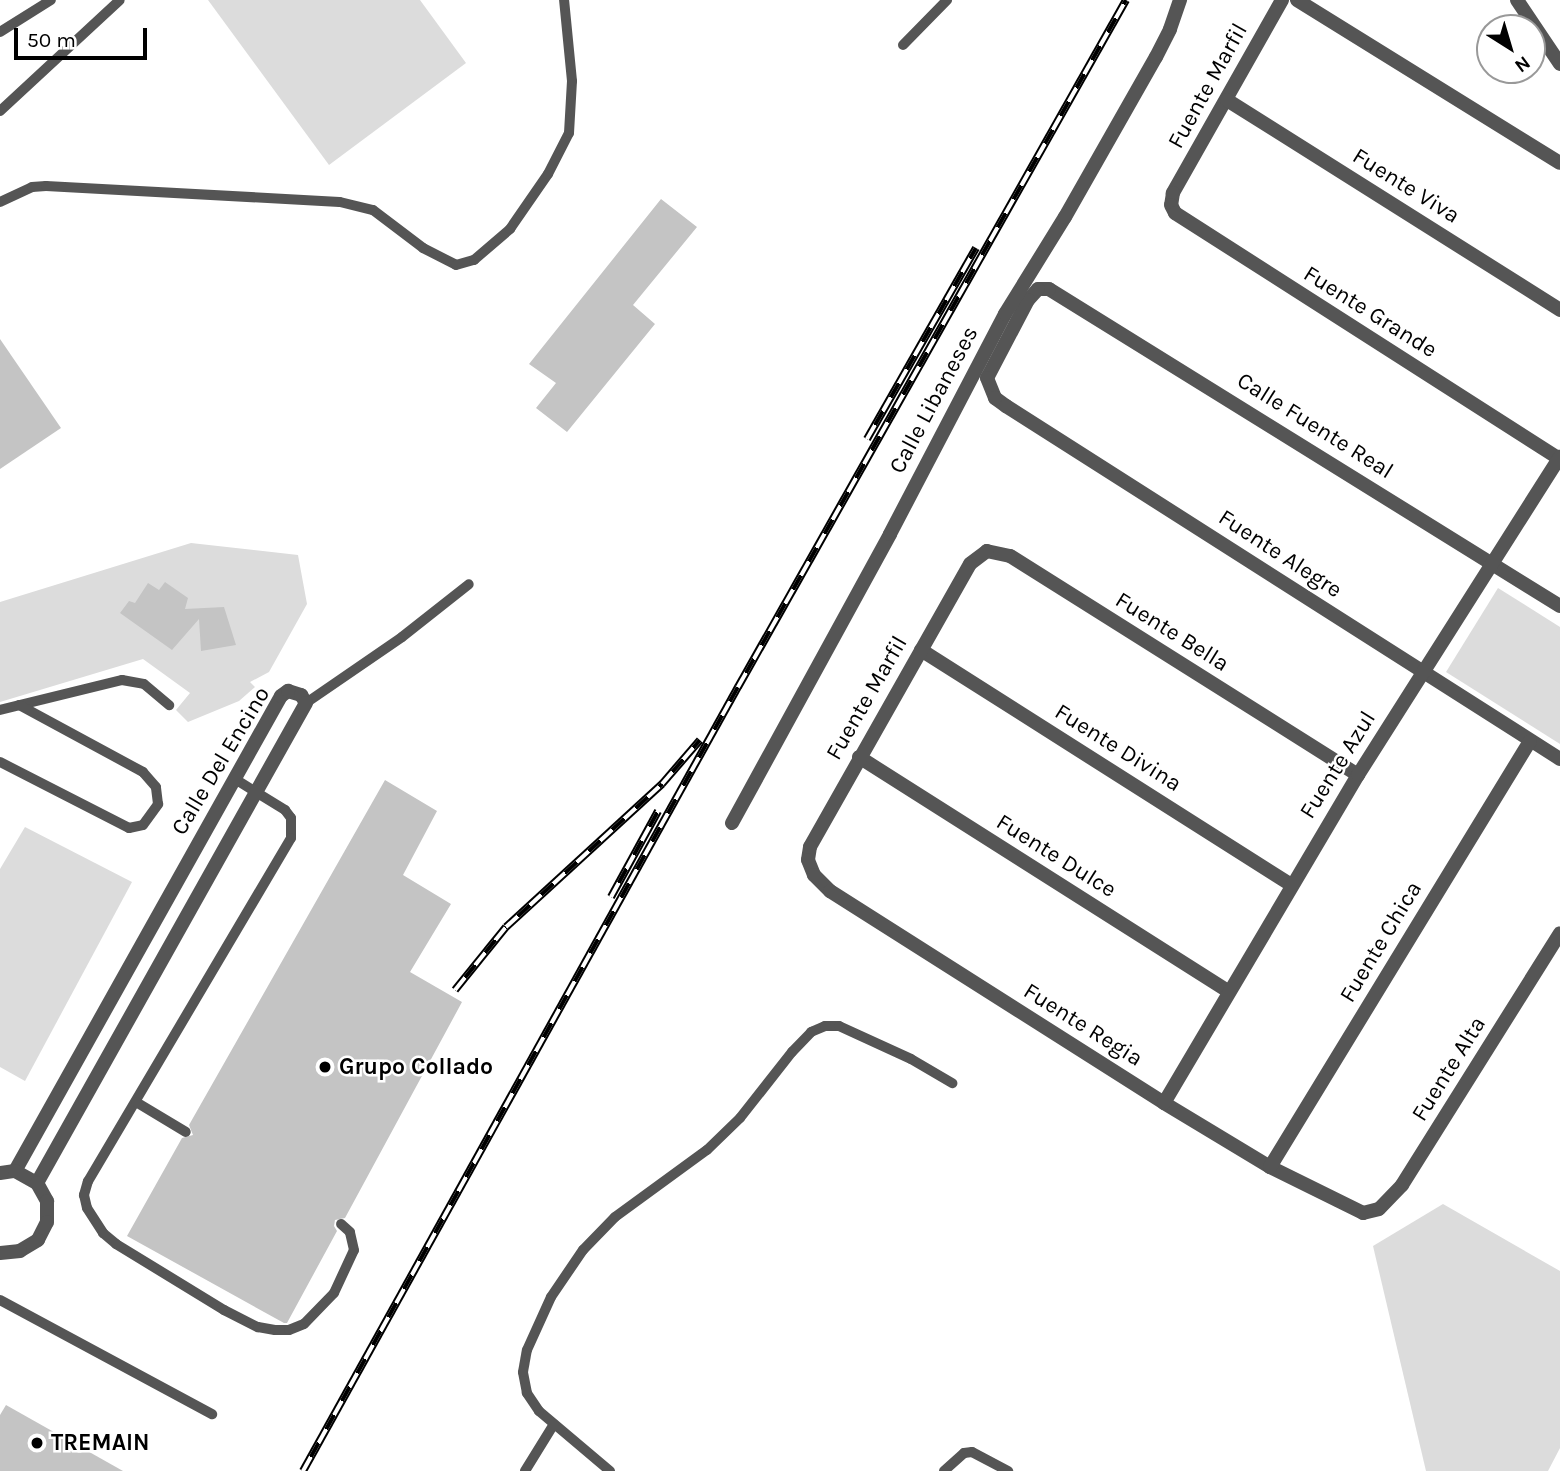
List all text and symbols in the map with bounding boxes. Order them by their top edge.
scale bar [18,14,150,58]
north arrow [1476,14,1546,84]
street label: Fuente Marfil [1162,19,1254,153]
text: 50 m [27,28,76,52]
text: N [1510,51,1534,77]
street label: Fuente Viva [1347,142,1465,230]
street label: Fuente Grande [1298,260,1442,364]
street label: Calle Libaneses [884,322,984,478]
street label: Calle Fuente Real [1232,367,1398,485]
street label: Fuente Alegre [1213,504,1347,604]
street label: Fuente Bella [1110,586,1234,678]
street label: Fuente Marfil [820,631,914,765]
street label: Calle Del Encino [166,682,276,840]
street label: Fuente Divina [1050,698,1186,798]
street label: Fuente Azul [1294,706,1382,824]
street label: Fuente Dulce [991,808,1121,904]
street label: Fuente Chica [1334,876,1428,1008]
street label: Fuente Regia [1018,977,1148,1073]
street label: Fuente Alta [1406,1012,1492,1126]
place label: Grupo Collado [339,1053,493,1081]
marker: Grupo Collado [317,1059,333,1075]
place label: TREMAIN [51,1429,150,1457]
marker: TREMAIN [29,1435,45,1451]

